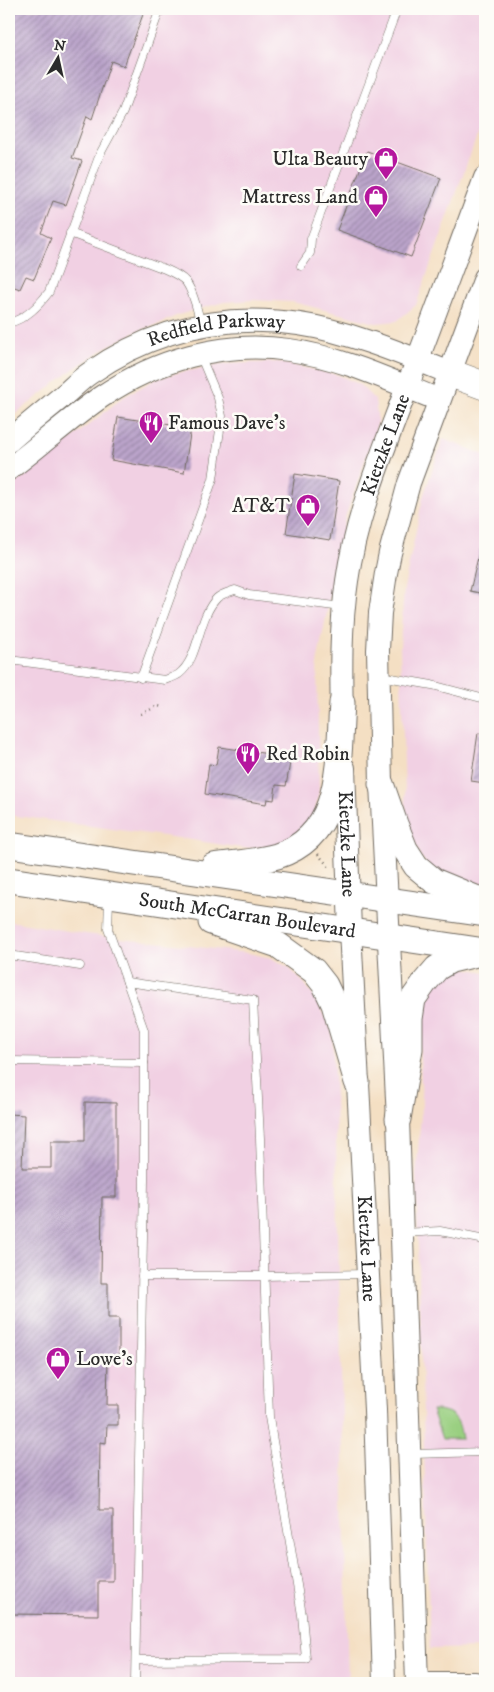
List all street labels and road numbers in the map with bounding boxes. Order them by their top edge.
street label: Redfield Parkway [144,308,286,353]
street label: Kietzke Lane [356,391,416,499]
street label: Kietzke Lane [332,790,361,898]
street label: South McCarran Boulevard [137,887,357,944]
street label: Kietzke Lane [351,1195,382,1302]

